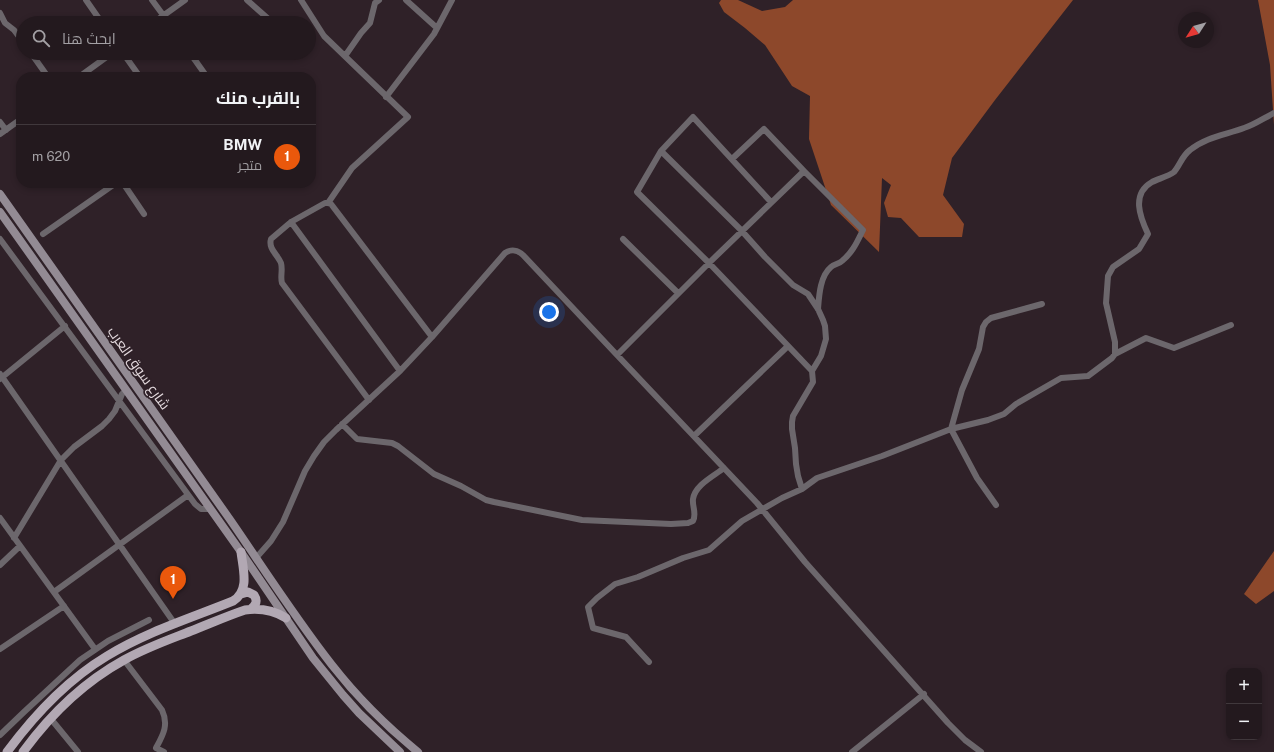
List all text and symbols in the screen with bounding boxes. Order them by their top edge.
north arrow [1178,12,1214,48]
search box [16,16,316,60]
icon: search [30,27,52,49]
text: ابحث هنا [62,30,116,47]
text: بالقرب منك [216,88,300,108]
text: BMW [223,136,262,153]
text: 620 m [32,149,70,164]
text: 1 [284,149,290,164]
text: متجر [238,158,262,173]
your location [539,302,559,322]
street label: شارع سوق العرب [104,323,174,413]
pin: 1 [160,566,186,599]
map controls [1226,668,1262,740]
button: + [1226,668,1262,704]
button: − [1226,704,1262,740]

